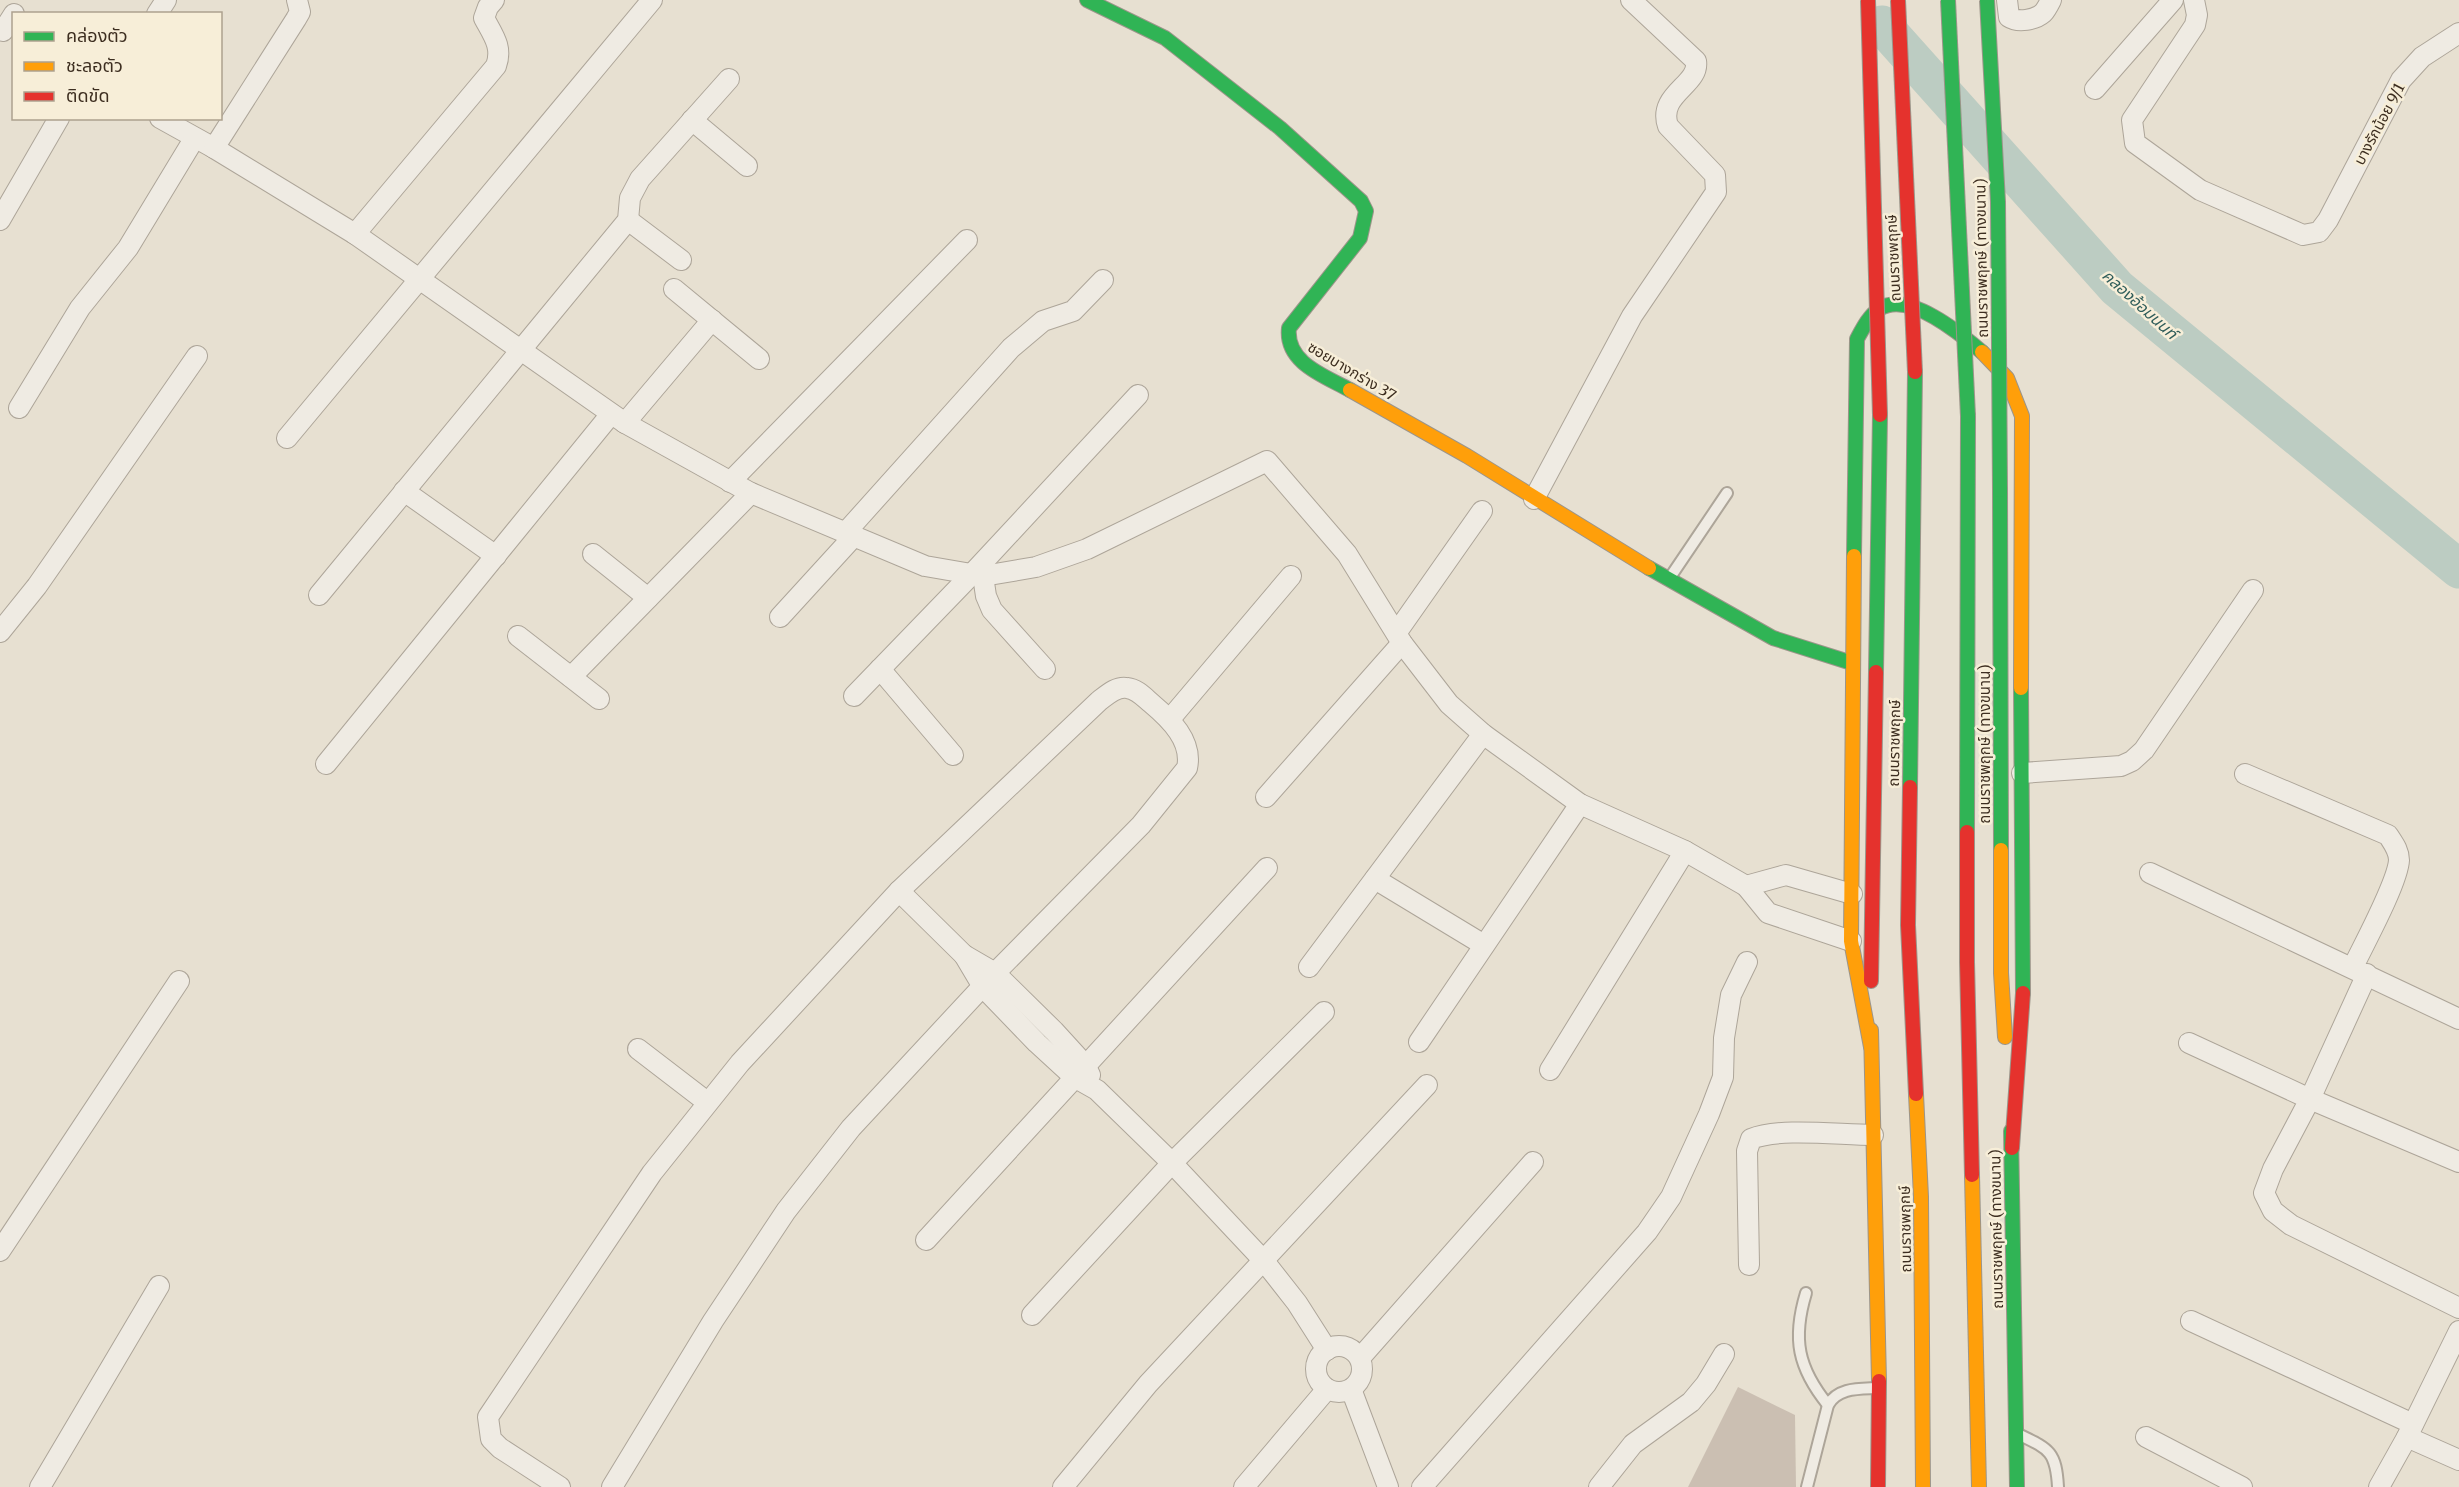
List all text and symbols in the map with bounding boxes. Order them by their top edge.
legend [12,12,222,120]
text: คล่องตัว [66,24,128,47]
text: ชะลอตัว [66,54,123,77]
street label: บางรักน้อย 9/1 [2349,80,2409,168]
text: ติดขัด [66,84,109,107]
street label: ถนนราชพฤกษ์ (ทางขนาน) [1970,178,1992,338]
street label: ถนนราชพฤกษ์ [1881,214,1905,302]
water label: คลองอ้อมนนท์ [2098,265,2184,345]
street label: ซอยบางกร่าง 37 [1304,337,1400,405]
street label: ถนนราชพฤกษ์ (ทางขนาน) [1975,664,1994,824]
street label: ถนนราชพฤกษ์ [1884,699,1904,787]
street label: ถนนราชพฤกษ์ (ทางขนาน) [1985,1149,2007,1309]
street label: ถนนราชพฤกษ์ [1895,1185,1915,1273]

